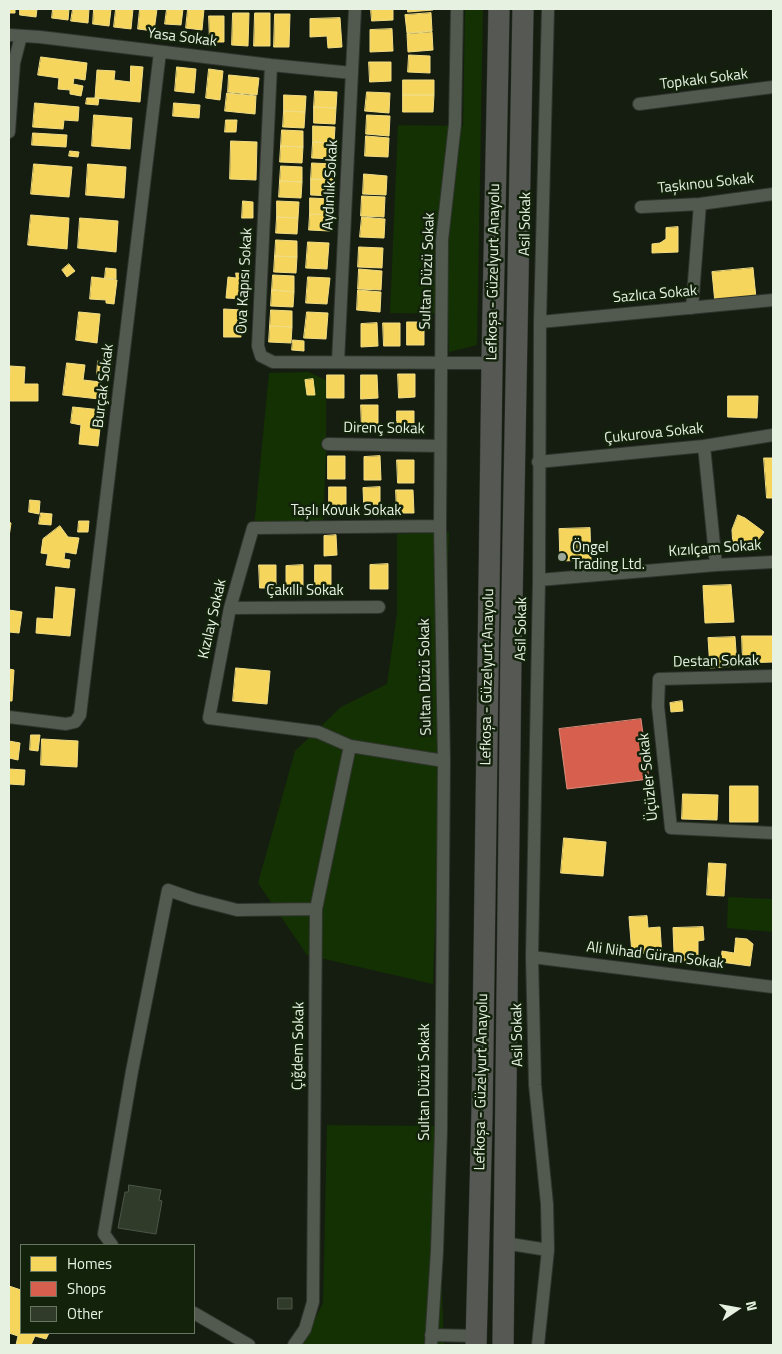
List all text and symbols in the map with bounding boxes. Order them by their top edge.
street label: Yasa Sokak [146,25,218,51]
street label: Topkakı Sokak [659,66,749,94]
street label: Aydınlık Sokak [320,140,342,230]
street label: Taşkınou Sokak [657,170,755,198]
street label: Lefkoşa - Güzelyurt Anayolu [483,183,505,361]
street label: Asil Sokak [516,192,536,256]
street label: Sultan Düzü Sokak [417,212,439,330]
street label: Ova Kapısı Sokak [233,227,257,335]
street label: Sazlıca Sokak [612,282,698,308]
street label: Burçak Sokak [90,343,118,429]
street label: Direnç Sokak [343,419,425,439]
street label: Çukurova Sokak [603,420,705,448]
street label: Taşlı Kovuk Sokak [291,502,401,520]
street label: Kızılçam Sokak [668,537,762,561]
place label: Öngel Trading Ltd. [572,539,645,574]
marker: Öngel Trading Ltd. [556,551,568,563]
street label: Kızılay Sokak [195,577,231,661]
street label: Çakıllı Sokak [266,582,344,600]
street label: Lefkoşa - Güzelyurt Anayolu [477,588,499,766]
street label: Asil Sokak [512,597,532,661]
street label: Sultan Düzü Sokak [416,618,436,736]
street label: Destan Sokak [673,652,759,672]
street label: Üçüzler Sokak [635,732,663,822]
street label: Ali Nihad Güran Sokak [585,939,725,973]
street label: Lefkoşa - Güzelyurt Anayolu [471,993,493,1171]
street label: Çığdem Sokak [289,1002,309,1090]
street label: Asil Sokak [508,1003,528,1067]
street label: Sultan Düzü Sokak [416,1023,434,1141]
legend [20,1244,195,1334]
text: Homes [67,1252,112,1275]
text: Shops [67,1277,106,1300]
north arrow [712,1284,762,1334]
text: N [741,1299,763,1313]
text: Other [67,1302,103,1325]

